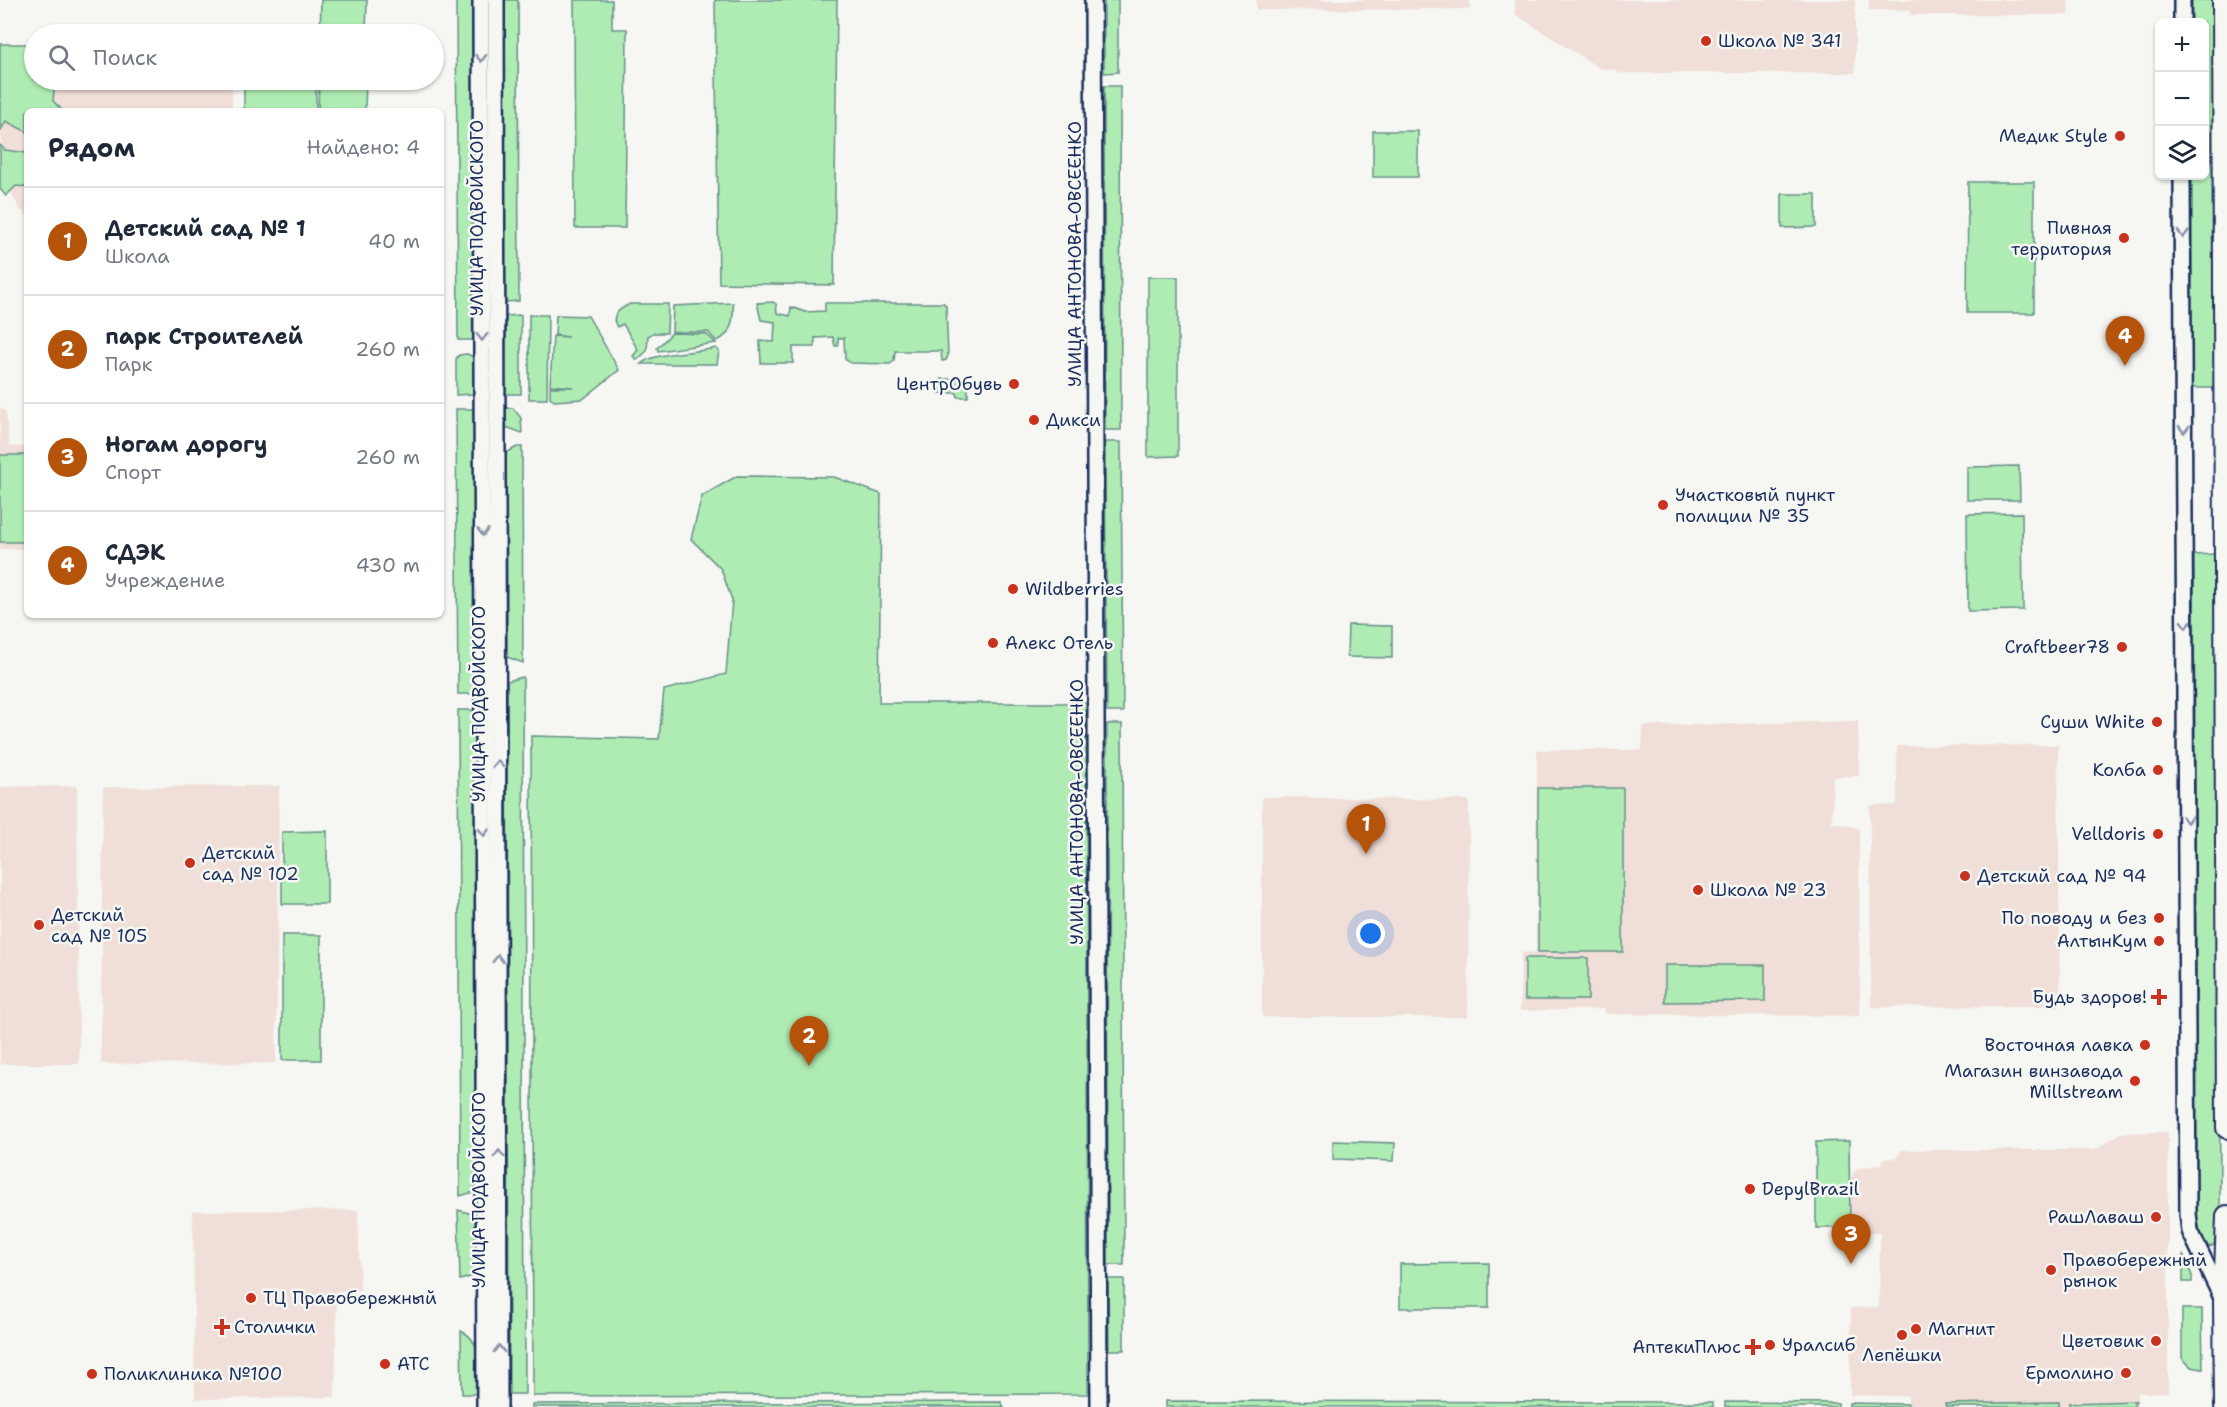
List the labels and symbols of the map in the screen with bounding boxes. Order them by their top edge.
place label: Школа № 341 [1718,29,1842,53]
marker: Школа № 341 [1699,34,1713,48]
one-way arrow [475,54,487,63]
street label: УЛИЦА ПОДВОЙСКОГО [465,120,489,316]
street label: УЛИЦА АНТОНОВА-ОВСЕЕНКО [1063,121,1087,387]
place label: Медик Style [1999,124,2108,148]
marker: Медик Style [2113,129,2127,143]
place label: Пивная территория [2011,216,2112,261]
one-way arrow [2177,229,2189,238]
marker: Пивная территория [2117,231,2131,245]
pin: 4 [2106,316,2144,366]
one-way arrow [476,333,488,342]
place label: ЦентрОбувь [896,372,1002,396]
marker: ЦентрОбувь [1007,377,1021,391]
place label: Дикси [1046,408,1101,432]
marker: Дикси [1027,413,1041,427]
one-way arrow [2178,424,2190,433]
place label: Участковый пункт полиции № 35 [1675,483,1836,528]
marker: Участковый пункт полиции № 35 [1656,498,1670,512]
one-way arrow [477,528,489,537]
place label: Wildberries [1025,577,1124,601]
marker: Wildberries [1006,582,1020,596]
street label: УЛИЦА ПОДВОЙСКОГО [467,606,491,802]
one-way arrow [2180,619,2192,628]
place label: Алекс Отель [1005,631,1113,655]
place label: Craftbeer78 [2004,635,2110,659]
marker: Алекс Отель [986,636,1000,650]
marker: Craftbeer78 [2115,640,2129,654]
street label: УЛИЦА АНТОНОВА-ОВСЕЕНКО [1065,679,1089,945]
place label: Суши White [2040,710,2145,734]
marker: Суши White [2150,715,2164,729]
place label: Колба [2093,758,2146,782]
one-way arrow [492,759,504,768]
marker: Колба [2151,763,2165,777]
pin: 1 [1346,804,1386,854]
one-way arrow [2181,814,2193,823]
place label: Velldoris [2071,822,2146,846]
marker: Velldoris [2151,827,2165,841]
one-way arrow [478,828,490,837]
place label: Детский сад № 102 [202,841,299,886]
marker: Детский сад № 102 [183,856,197,870]
place label: Детский сад № 94 [1977,864,2146,888]
marker: Детский сад № 94 [1958,869,1972,883]
place label: Школа № 23 [1710,878,1827,902]
marker: Школа № 23 [1691,883,1705,897]
place label: Детский сад № 105 [51,903,147,948]
place label: По поводу и без [2002,906,2147,930]
marker: По поводу и без [2152,911,2166,925]
marker: Детский сад № 105 [32,918,46,932]
your location [1356,919,1385,948]
place label: АлтынКум [2057,929,2147,953]
marker: АлтынКум [2152,934,2166,948]
one-way arrow [492,954,504,963]
place label: Будь здоров! [2032,985,2147,1009]
marker: Будь здоров! [2152,990,2166,1004]
pin: 2 [790,1016,828,1066]
place label: Восточная лавка [1985,1033,2133,1057]
marker: Восточная лавка [2138,1038,2152,1052]
place label: Магазин винзавода Millstream [1944,1059,2123,1104]
marker: Магазин винзавода Millstream [2128,1074,2142,1088]
street label: УЛИЦА ПОДВОЙСКОГО [467,1092,491,1288]
one-way arrow [493,1149,505,1158]
place label: DepylBrazil [1762,1177,1860,1201]
marker: DepylBrazil [1743,1182,1757,1196]
place label: РашЛаваш [2048,1205,2144,1229]
marker: РашЛаваш [2149,1210,2163,1224]
pin: 3 [1832,1214,1870,1264]
place label: Правобережный рынок [2063,1248,2207,1293]
marker: Правобережный рынок [2044,1263,2058,1277]
place label: ТЦ Правобережный [263,1286,437,1310]
marker: ТЦ Правобережный [244,1291,258,1305]
place label: Столички [234,1315,316,1339]
place label: Магнит [1928,1317,1996,1341]
marker: Столички [215,1320,229,1334]
marker: Магнит [1909,1322,1923,1336]
marker: Лепёшки [1895,1328,1909,1342]
place label: Цветовик [2062,1329,2144,1353]
place label: Уралсиб [1782,1333,1856,1357]
marker: Цветовик [2149,1334,2163,1348]
place label: АптекиПлюс [1632,1335,1741,1359]
marker: Уралсиб [1763,1338,1777,1352]
marker: АптекиПлюс [1746,1340,1760,1354]
place label: Лепёшки [1862,1343,1942,1367]
one-way arrow [493,1344,505,1353]
place label: АТС [397,1352,429,1376]
marker: АТС [378,1357,392,1371]
place label: Ермолино [2025,1361,2114,1385]
place label: Поликлиника №100 [104,1362,282,1386]
marker: Ермолино [2119,1366,2133,1380]
marker: Поликлиника №100 [85,1367,99,1381]

